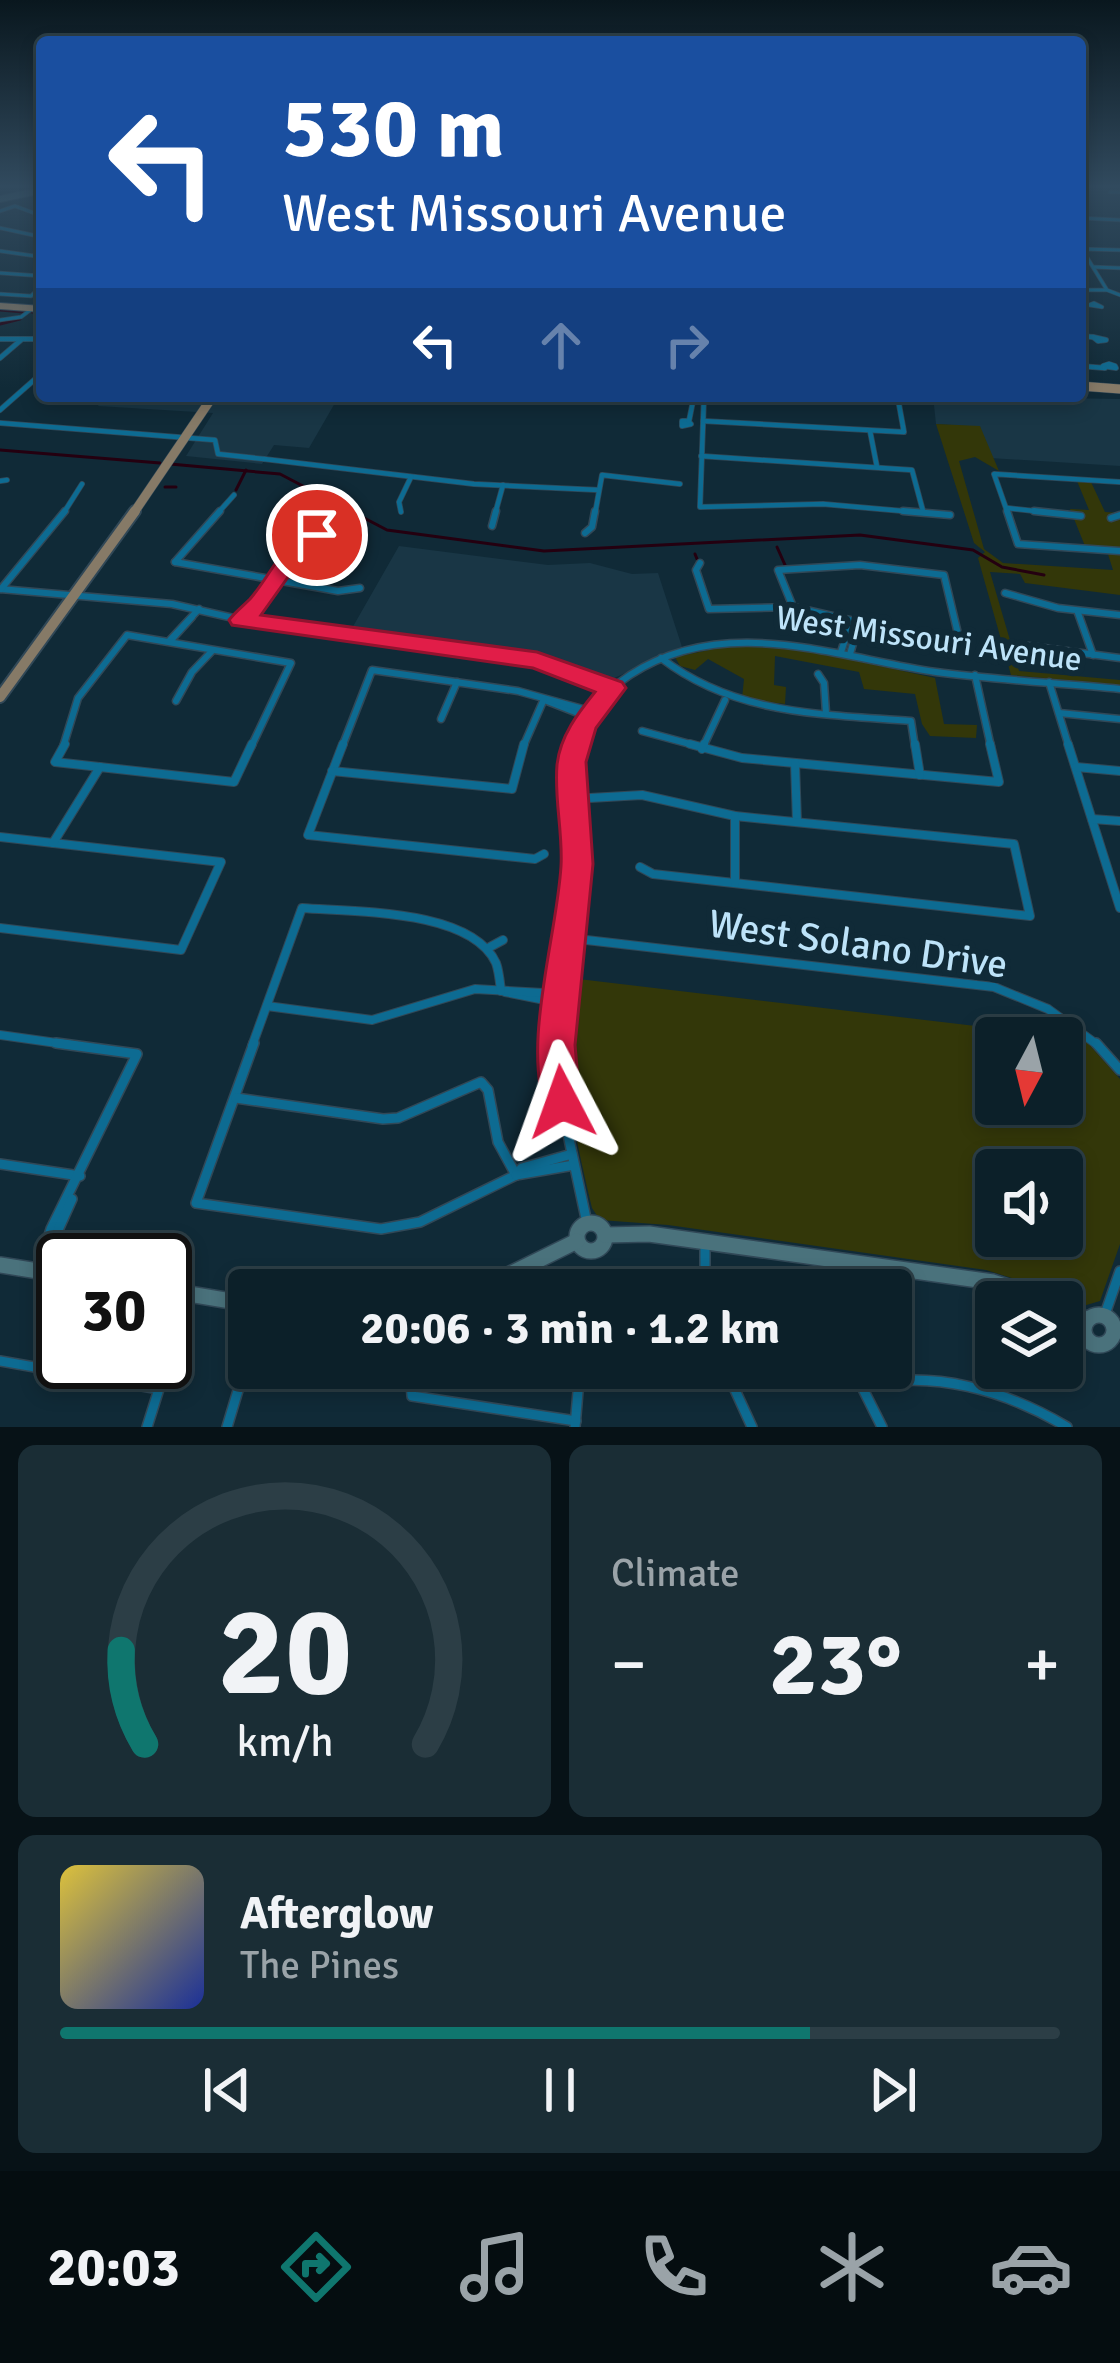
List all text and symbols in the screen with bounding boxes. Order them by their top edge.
text: 530 m [282,77,504,181]
icon: left [84,84,240,240]
text: West Missouri Avenue [282,180,787,247]
icon: left [402,312,468,378]
icon: ahead [528,312,594,378]
icon: right [654,312,720,378]
pin [266,484,368,586]
icon: arrive [284,502,350,568]
street label: West Missouri Avenue [773,597,1085,681]
street label: West Solano Drive [706,899,1010,989]
north arrow [975,1017,1083,1125]
map controls [975,1017,1083,1389]
position arrow [499,1039,625,1165]
button: sound [975,1149,1083,1257]
speed limit sign: 30 [36,1233,192,1389]
button: layers [975,1281,1083,1389]
text: 20:06 · 3 min · 1.2 km [360,1301,780,1356]
text: Climate [611,1549,740,1597]
text: 20 [217,1576,352,1729]
text: 23° [769,1609,902,1720]
text: − [611,1624,647,1705]
text: + [1024,1624,1060,1705]
text: km/h [236,1716,333,1769]
text: Afterglow [240,1886,433,1941]
text: The Pines [240,1941,399,1989]
icon: previous [194,2057,260,2123]
icon: pause [527,2057,593,2123]
icon: next [860,2057,926,2123]
icon: directions [274,2225,358,2309]
icon: music [453,2225,537,2309]
icon: phone [632,2225,716,2309]
icon: climate [810,2225,894,2309]
icon: car [989,2225,1073,2309]
text: 20:03 [47,2234,180,2301]

